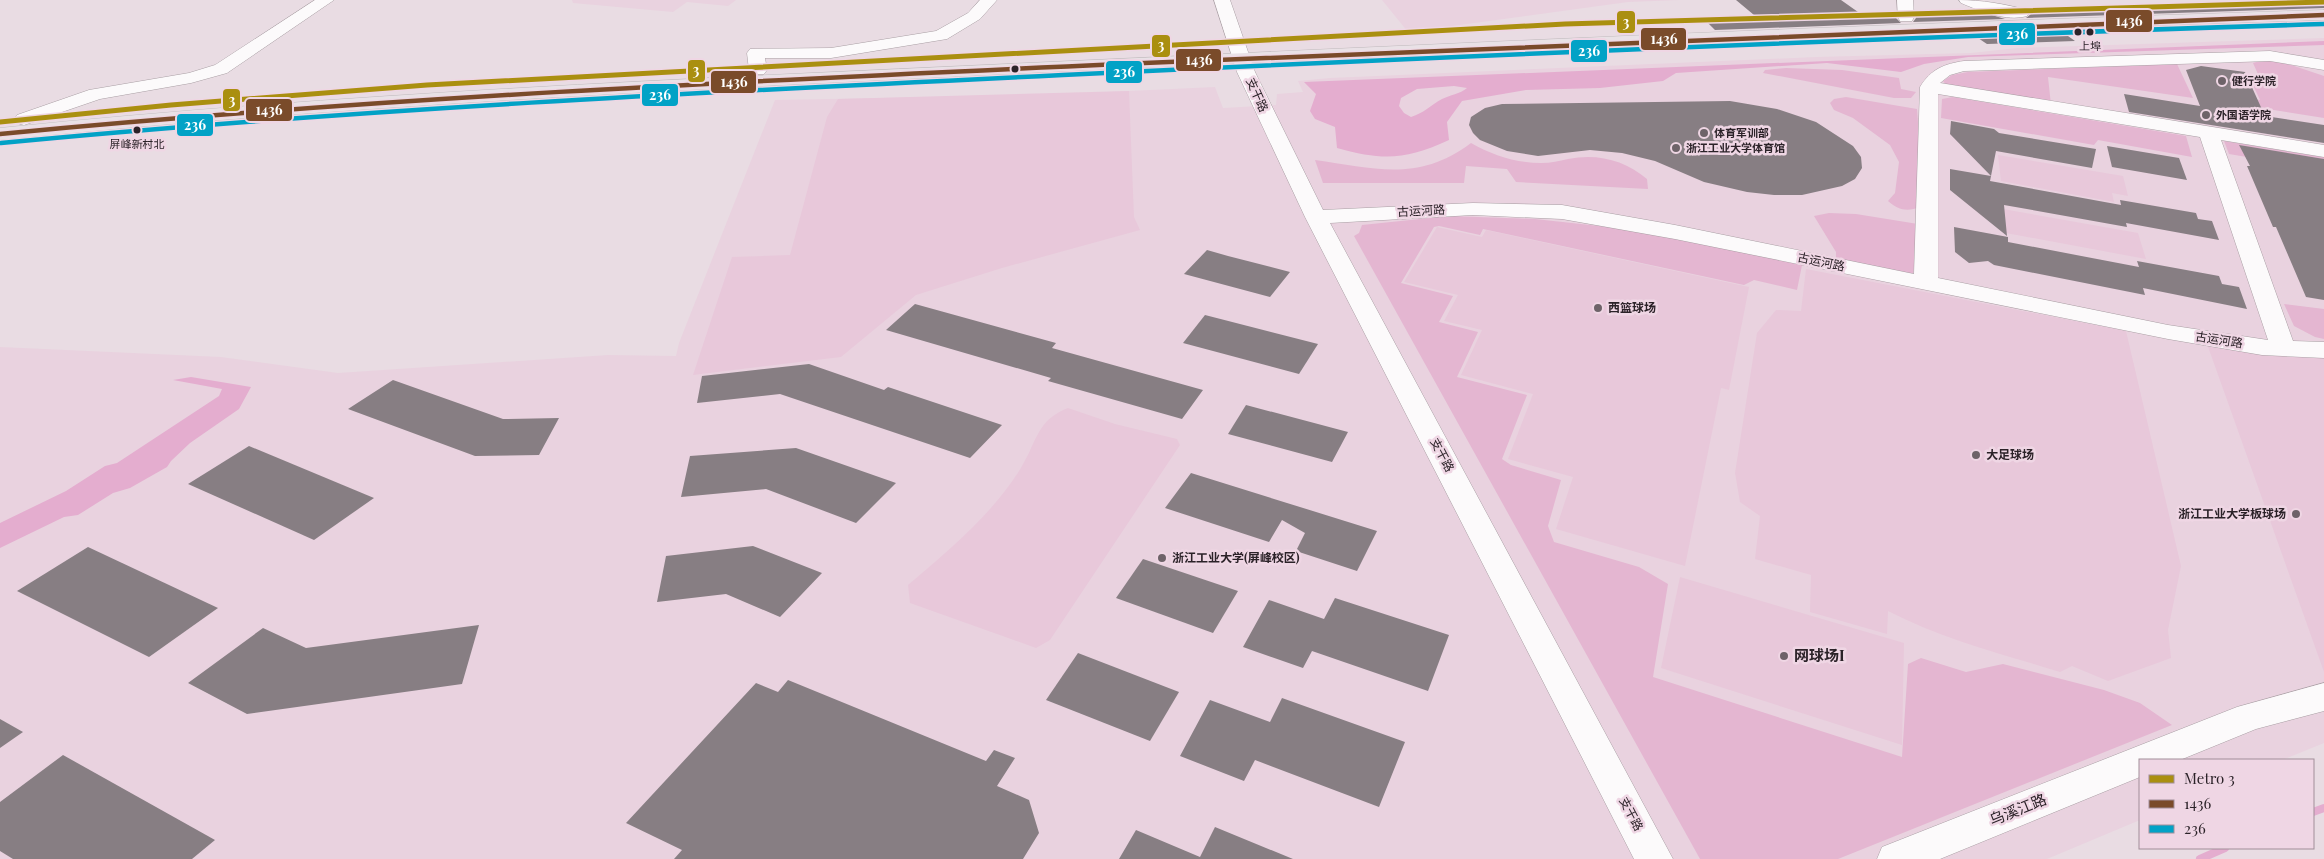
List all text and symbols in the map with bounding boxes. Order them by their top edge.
line badge: 1436 [2105,9,2153,33]
line badge: 3 [1616,10,1636,34]
text: 1436 [2115,11,2143,30]
text: 3 [1623,12,1630,31]
line badge: 236 [1998,22,2036,46]
text: 236 [2006,24,2028,43]
line badge: 1436 [1640,27,1687,51]
unlabelled marker [2073,27,2083,37]
marker: 上埠 [2085,27,2095,37]
text: 1436 [1650,29,1678,48]
line badge: 3 [1151,34,1171,58]
text: 3 [1158,35,1165,54]
place label: 上埠 [2079,38,2101,53]
line badge: 236 [1570,39,1608,63]
text: 236 [1578,41,1600,60]
line badge: 1436 [1175,48,1222,72]
text: 1436 [1185,50,1213,69]
line badge: 3 [687,59,706,83]
text: 3 [693,60,700,79]
line badge: 236 [1105,60,1143,84]
text: 236 [1113,62,1135,81]
unlabelled marker [1010,64,1020,74]
line badge: 1436 [710,70,757,94]
text: 1436 [720,72,748,91]
place label: 健行学院 [2232,73,2276,88]
street label: 支干路 [1243,75,1273,114]
marker: 健行学院 [2216,75,2228,87]
line badge: 236 [641,83,679,107]
text: 236 [649,85,671,104]
line badge: 3 [222,88,241,112]
text: 3 [229,90,236,109]
line badge: 1436 [245,98,293,122]
text: 1436 [255,100,283,119]
place label: 外国语学院 [2216,107,2271,122]
marker: 外国语学院 [2200,109,2212,121]
line badge: 236 [176,113,214,137]
text: 236 [184,115,206,134]
marker: 屏峰新村北 [132,125,142,135]
place label: 体育军训部 [1714,125,1769,140]
marker: 体育军训部 [1698,127,1710,139]
place label: 屏峰新村北 [110,136,165,151]
place label: 浙江工业大学体育馆 [1686,140,1785,155]
marker: 浙江工业大学体育馆 [1670,142,1682,154]
street label: 古运河路 [1397,201,1445,219]
street label: 古运河路 [1796,248,1846,274]
place label: 西篮球场 [1608,299,1656,315]
marker: 西篮球场 [1592,302,1604,314]
street label: 古运河路 [2194,327,2244,351]
street label: 支干路 [1427,435,1458,474]
place label: 大足球场 [1986,446,2034,462]
marker: 大足球场 [1970,449,1982,461]
place label: 浙江工业大学板球场 [2178,505,2286,521]
marker: 浙江工业大学板球场 [2290,508,2302,520]
place label: 浙江工业大学(屏峰校区) [1172,549,1300,565]
marker: 浙江工业大学(屏峰校区) [1156,552,1168,564]
place label: 网球场I [1794,645,1845,665]
marker: 网球场I [1778,650,1790,662]
legend [2139,759,2314,849]
text: Metro 3 [2184,768,2235,788]
street label: 乌溪江路 [1986,789,2049,830]
text: 1436 [2184,793,2211,813]
street label: 支干路 [1616,794,1647,833]
text: 236 [2184,818,2206,838]

